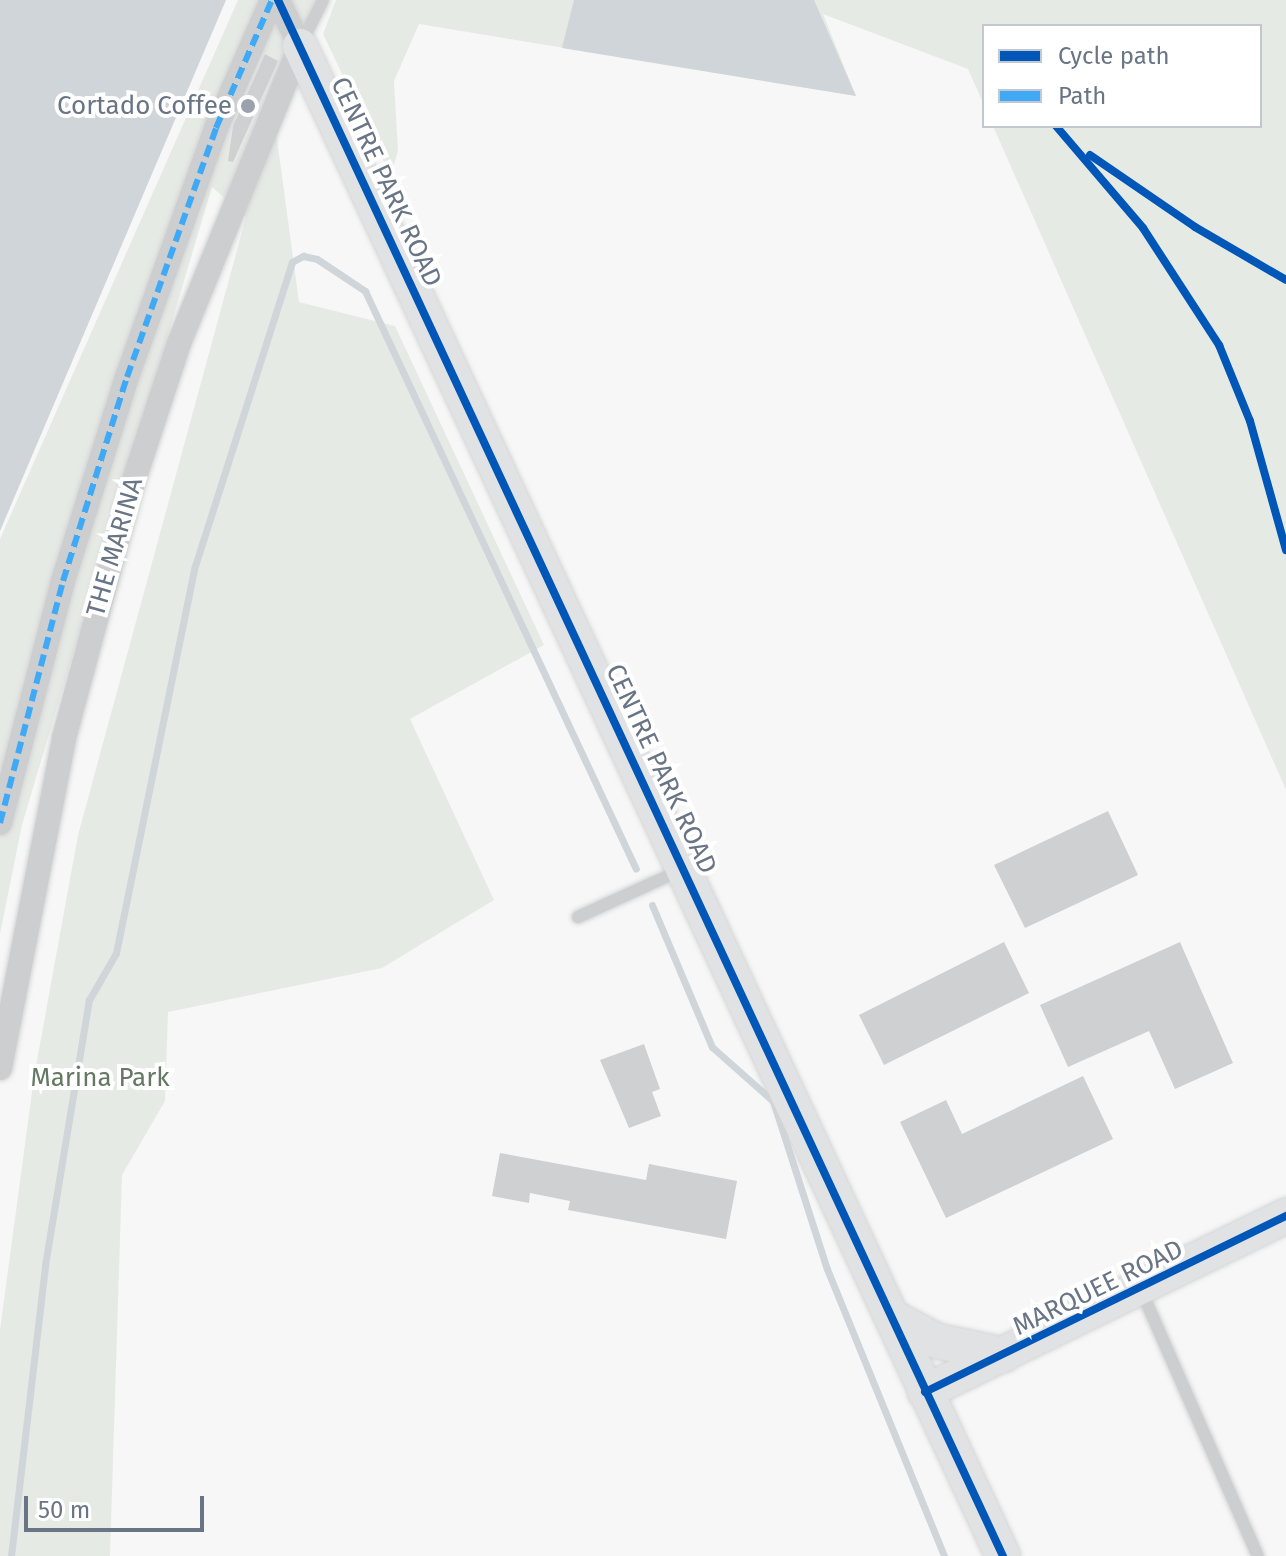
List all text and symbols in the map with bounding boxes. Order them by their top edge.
legend [982,24,1262,128]
text: Cycle path [1058,42,1170,70]
street label: CENTRE PARK ROAD [324,72,448,292]
text: Path [1058,82,1106,110]
place label: Cortado Coffee [57,90,232,122]
marker: Cortado Coffee [239,97,257,115]
street label: THE MARINA [80,474,150,620]
street label: CENTRE PARK ROAD [599,659,723,879]
park label: Marina Park [30,1062,170,1094]
street label: MARQUEE ROAD [1008,1233,1188,1343]
scale bar [28,1480,208,1530]
text: 50 m [38,1496,90,1524]

